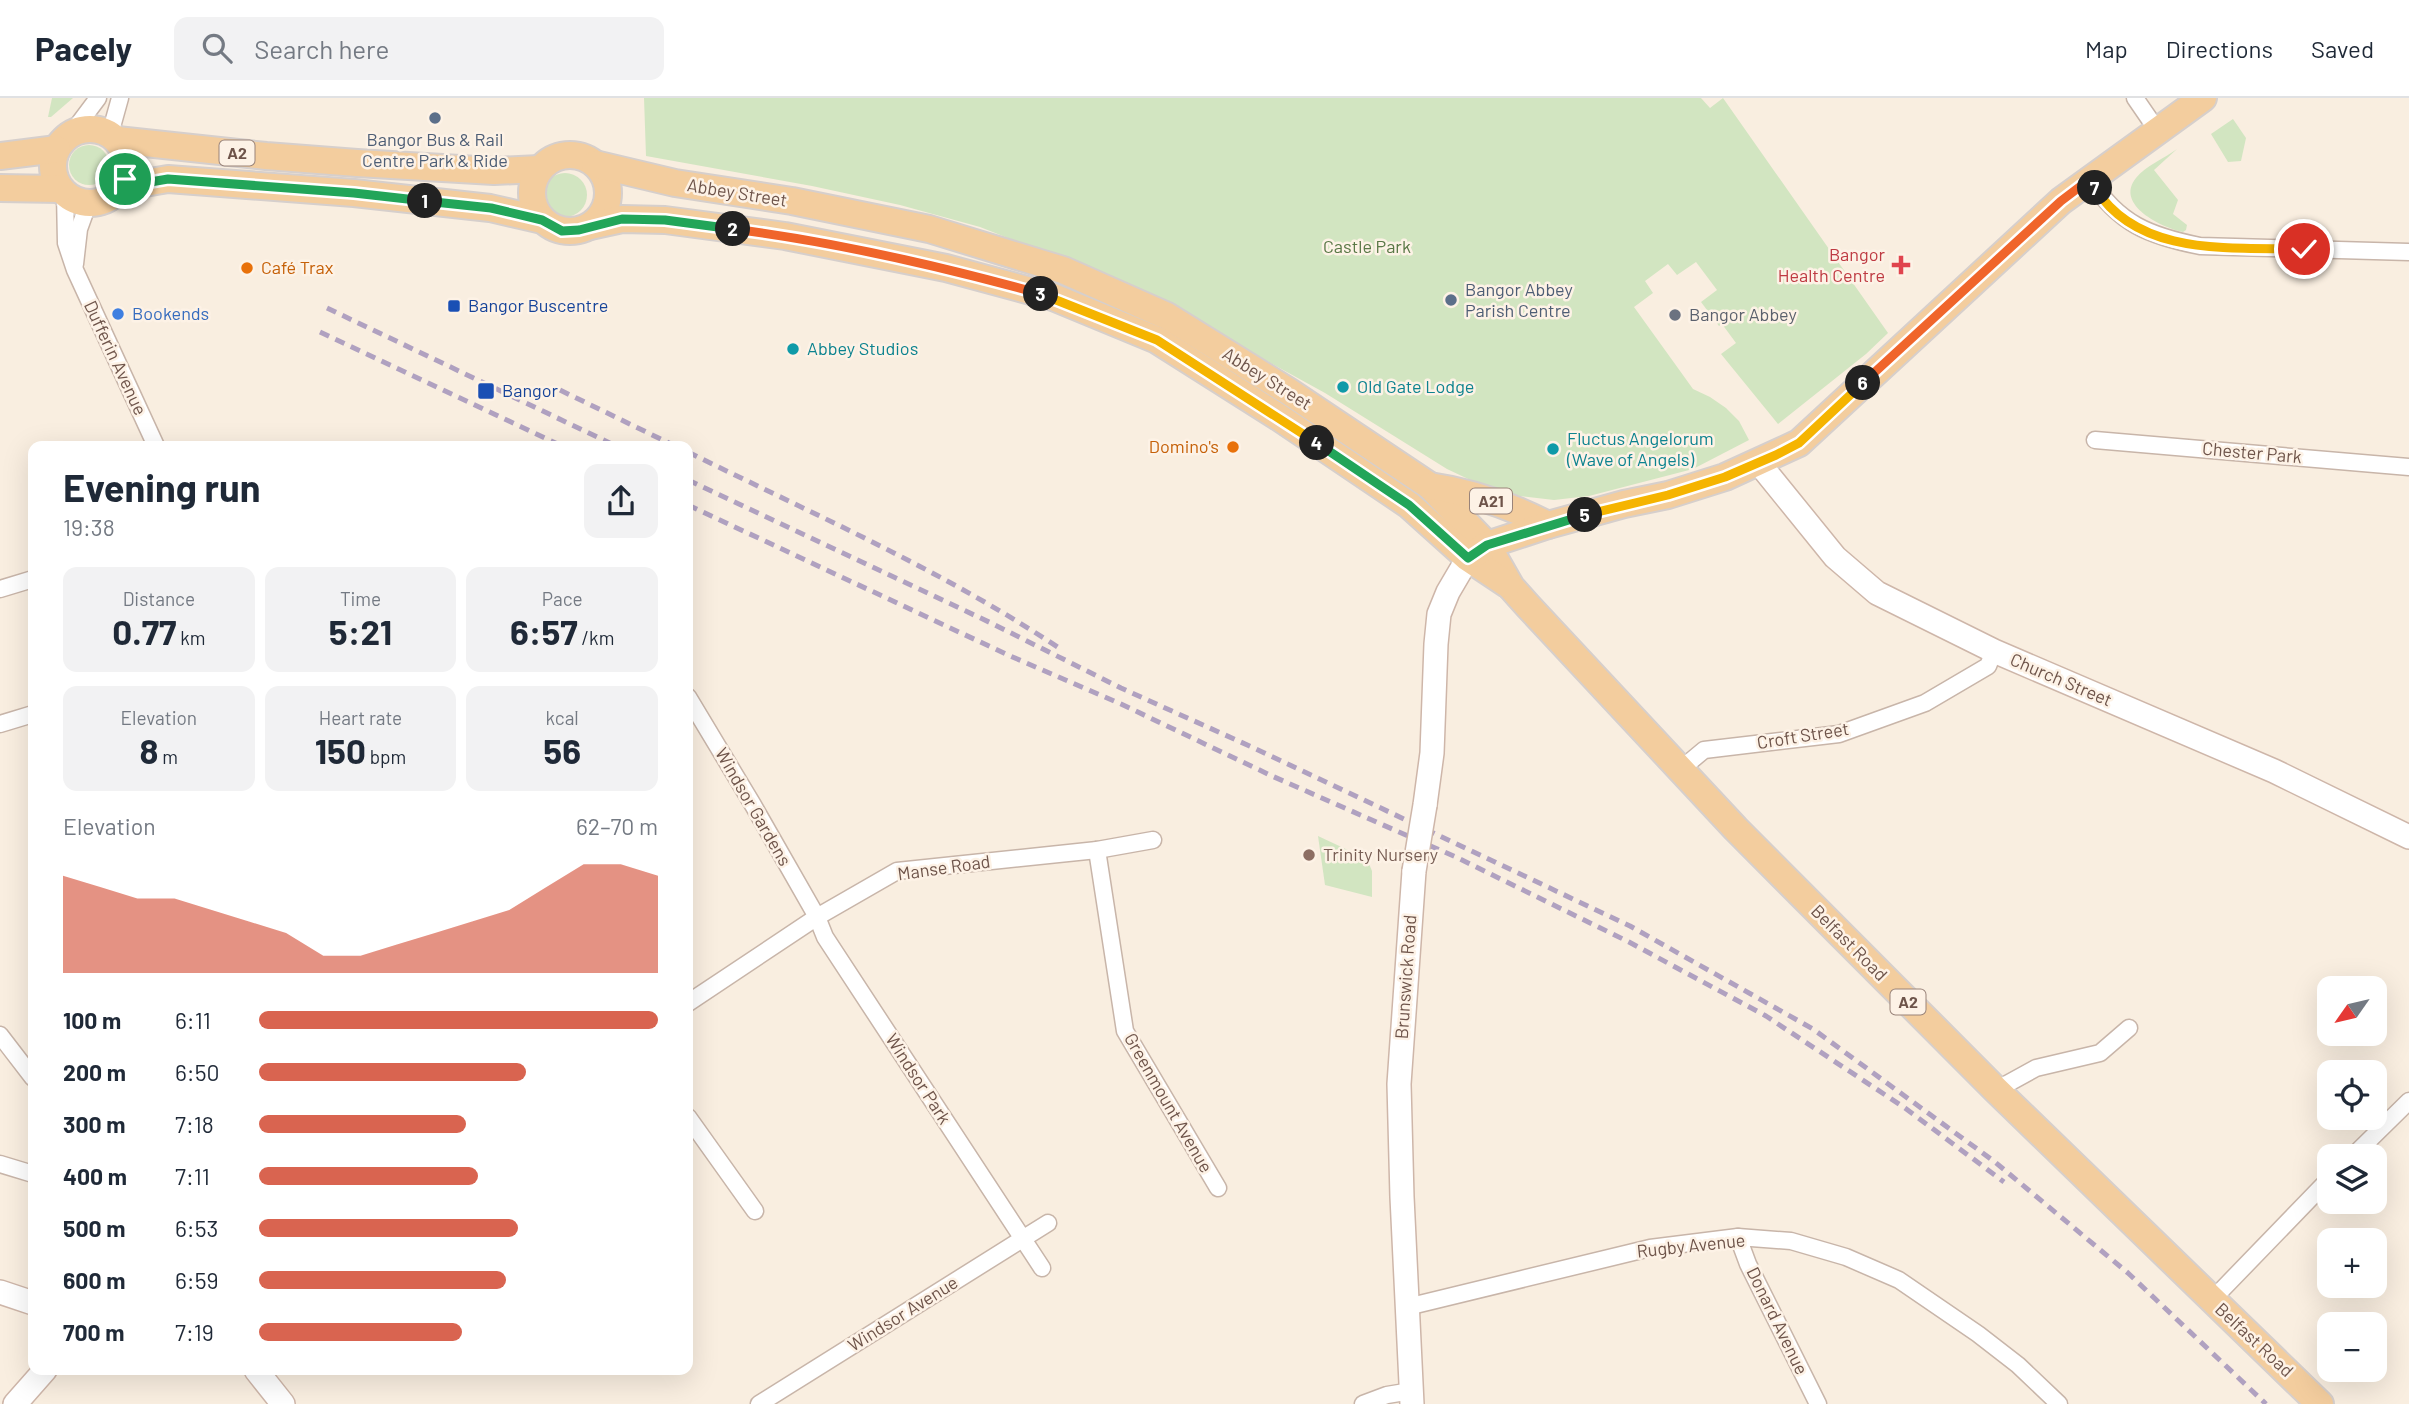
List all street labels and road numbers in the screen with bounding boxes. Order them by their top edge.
road number: A2 [219,140,254,166]
street label: Abbey Street [686,173,789,211]
street label: Dufferin Avenue [80,297,152,418]
street label: Abbey Street [1219,342,1316,414]
street label: Chester Park [2201,437,2303,467]
road number: A21 [1470,488,1512,514]
street label: Church Street [2007,648,2116,710]
street label: Croft Street [1755,717,1850,753]
street label: Windsor Gardens [711,744,797,869]
street label: Manse Road [896,850,992,884]
street label: Belfast Road [1807,900,1892,985]
street label: Brunswick Road [1390,914,1420,1040]
road number: A2 [1890,989,1926,1014]
street label: Windsor Park [881,1029,956,1128]
street label: Greenmount Avenue [1120,1029,1218,1176]
street label: Rugby Avenue [1636,1228,1746,1262]
street label: Donard Avenue [1742,1263,1813,1378]
street label: Windsor Avenue [843,1271,962,1356]
street label: Belfast Road [2211,1297,2298,1381]

